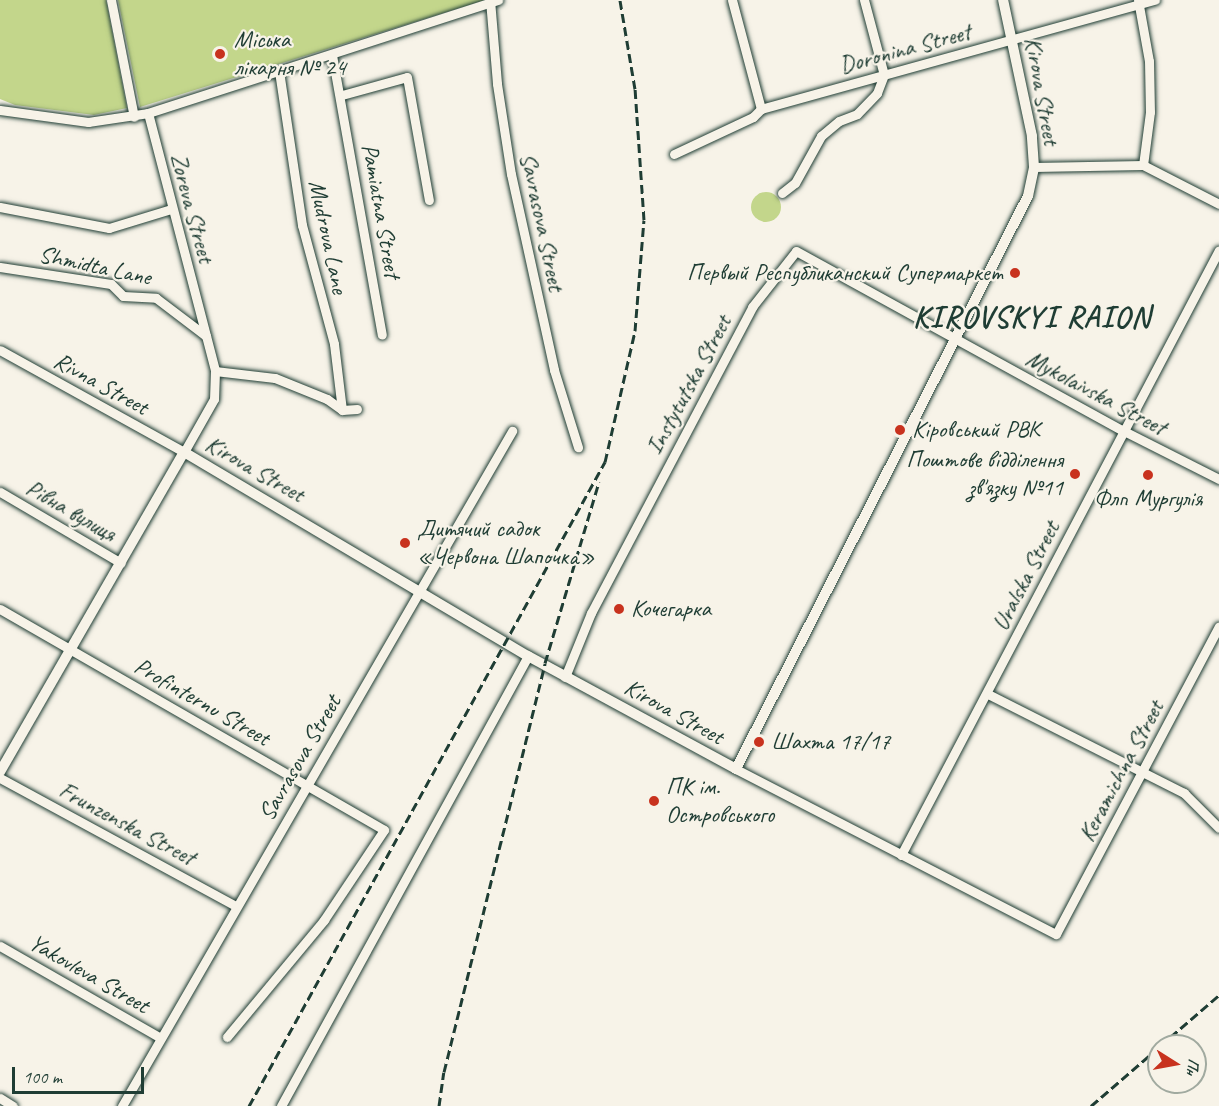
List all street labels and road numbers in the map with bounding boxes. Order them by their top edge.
street label: Doronina Street [836,18,974,80]
street label: Kirova Street [1018,35,1066,147]
street label: Pamiatna Street [355,142,407,280]
street label: Zoreva Street [164,150,220,266]
street label: Savrasova Street [513,150,571,294]
street label: Mudrova Lane [302,178,354,296]
street label: Shmidta Lane [36,240,154,292]
street label: Instytutska Street [640,310,738,460]
street label: Mykolaivska Street [1021,344,1171,442]
street label: Rivna Street [49,346,153,422]
street label: Kirova Street [200,429,310,509]
street label: Рівна вулиця [20,474,122,548]
street label: Uralska Street [986,516,1066,636]
street label: Profinternu Street [129,651,275,753]
street label: Kirova Street [619,673,729,751]
street label: Savrasova Street [252,690,348,826]
street label: Keramichna Street [1072,696,1170,846]
street label: Frunzenska Street [54,776,200,872]
street label: Yakovleva Street [24,928,154,1020]

